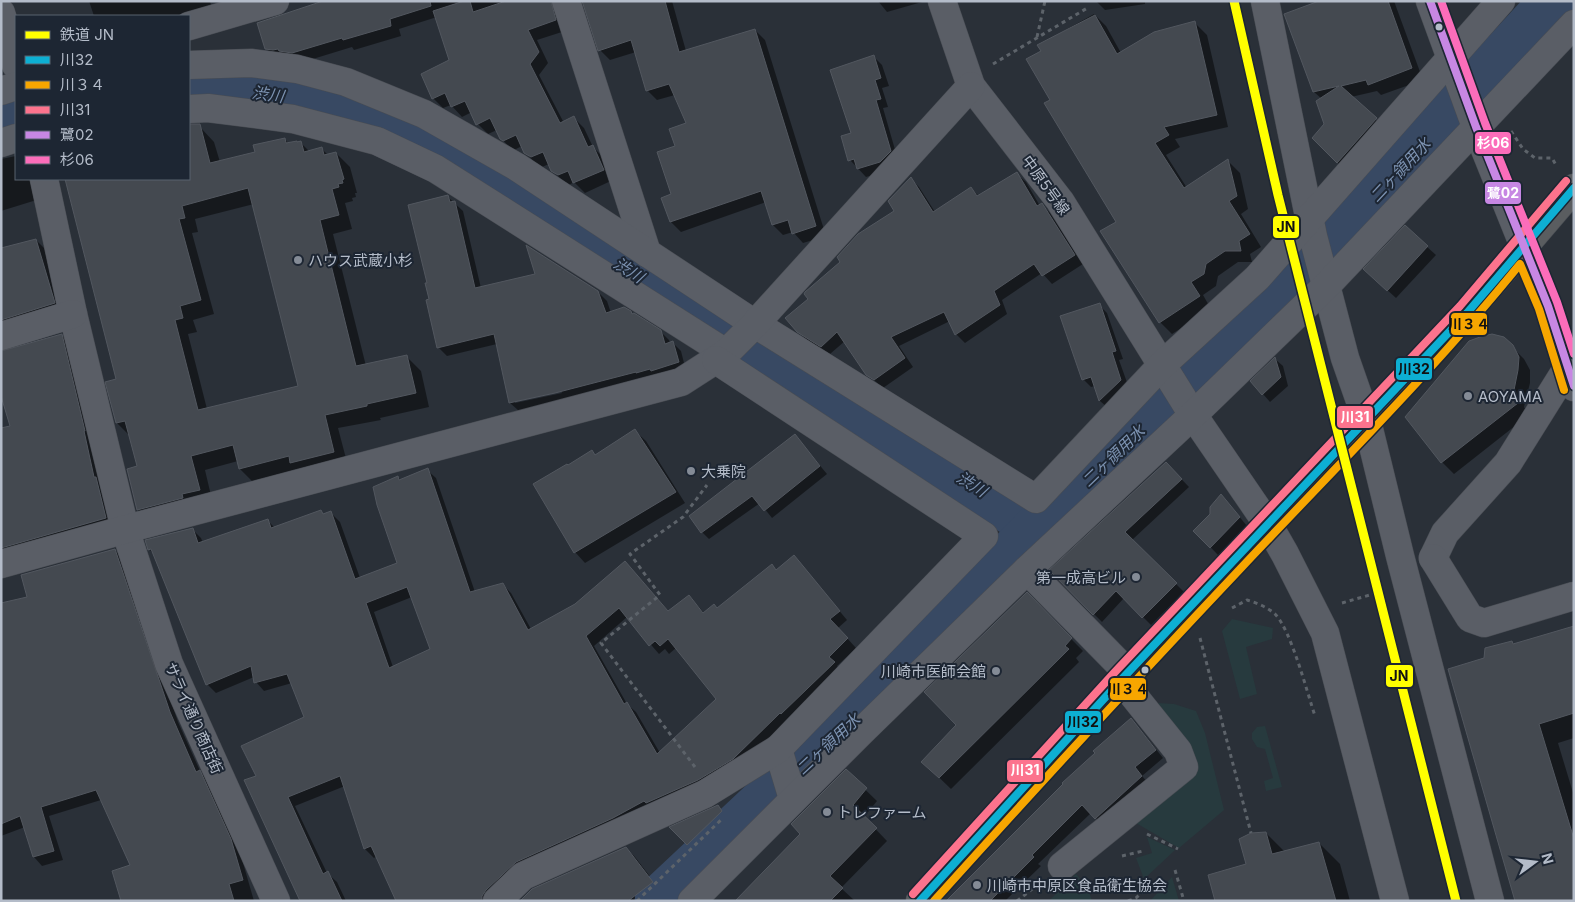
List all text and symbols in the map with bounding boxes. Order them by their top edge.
legend [15,15,190,180]
unlabelled marker [1434,22,1444,32]
text: 鉄道 JN [60,25,114,44]
text: 川32 [60,50,93,69]
text: 川３４ [60,75,105,94]
water label: 渋川 [251,82,287,106]
text: 川31 [60,100,90,119]
text: 鷺02 [60,125,94,144]
line badge: 杉06 [1474,131,1512,155]
water label: 二ヶ領用水 [1365,132,1436,206]
text: 杉06 [1477,134,1509,151]
text: 杉06 [60,150,94,169]
street label: 中原5号線 [1018,151,1074,219]
line badge: 鷺02 [1484,181,1522,205]
text: 鷺02 [1487,184,1519,201]
line badge: JN [1272,215,1300,239]
text: JN [1277,218,1295,235]
place label: ハウス武蔵小杉 [308,251,413,270]
water label: 渋川 [610,253,650,288]
marker: ハウス武蔵小杉 [292,254,304,266]
line badge: 川３４ [1450,312,1488,336]
text: 川３４ [1448,315,1490,332]
line badge: 川32 [1395,357,1433,381]
text: 川32 [1398,360,1430,377]
place label: AOYAMA [1478,387,1542,406]
marker: AOYAMA [1462,390,1474,402]
line badge: 川31 [1336,405,1374,429]
text: 川31 [1340,408,1370,425]
water label: 二ヶ領用水 [1077,420,1150,491]
place label: 大乗院 [701,462,746,481]
marker: 大乗院 [685,465,697,477]
water label: 渋川 [953,467,993,502]
place label: 第一成高ビル [1036,568,1126,587]
marker: 第一成高ビル [1130,571,1142,583]
street label: サライ通り商店街 [161,659,227,777]
place label: 川崎市医師会館 [881,662,986,681]
line badge: JN [1385,664,1414,688]
marker: 川崎市医師会館 [990,665,1002,677]
unlabelled marker [1140,665,1150,675]
text: JN [1390,667,1408,684]
line badge: 川３４ [1109,677,1147,701]
text: 川３４ [1107,680,1149,697]
water label: 二ヶ領用水 [792,708,866,779]
line badge: 川32 [1064,710,1102,734]
text: 川32 [1067,713,1099,730]
line badge: 川31 [1006,759,1044,783]
text: 川31 [1010,761,1040,778]
place label: トレファーム [837,803,927,822]
marker: トレファーム [821,806,833,818]
north arrow [1510,837,1560,887]
text: N [1538,851,1558,866]
place label: 川崎市中原区食品衛生協会 [987,876,1167,895]
marker: 川崎市中原区食品衛生協会 [971,879,983,891]

